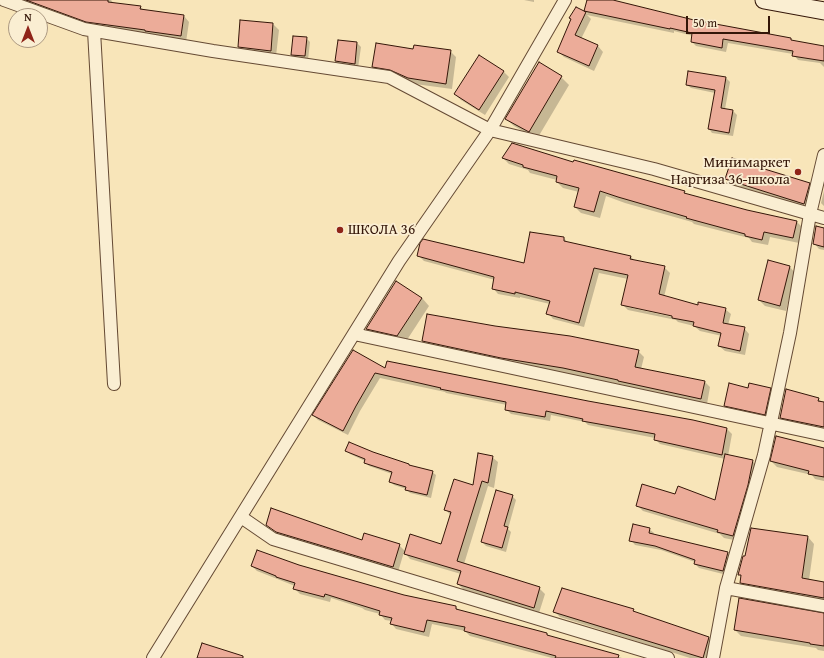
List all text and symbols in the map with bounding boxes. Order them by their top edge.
north arrow [8,8,48,48]
scale bar [688,8,772,34]
text: N [24,9,32,25]
text: 50 m [693,14,717,31]
place label: Минимаркет Наргиза 36-школа [671,154,790,189]
marker: Минимаркет Наргиза 36-школа [793,167,803,177]
place label: ШКОЛА 36 [348,221,415,239]
marker: ШКОЛА 36 [335,225,345,235]

